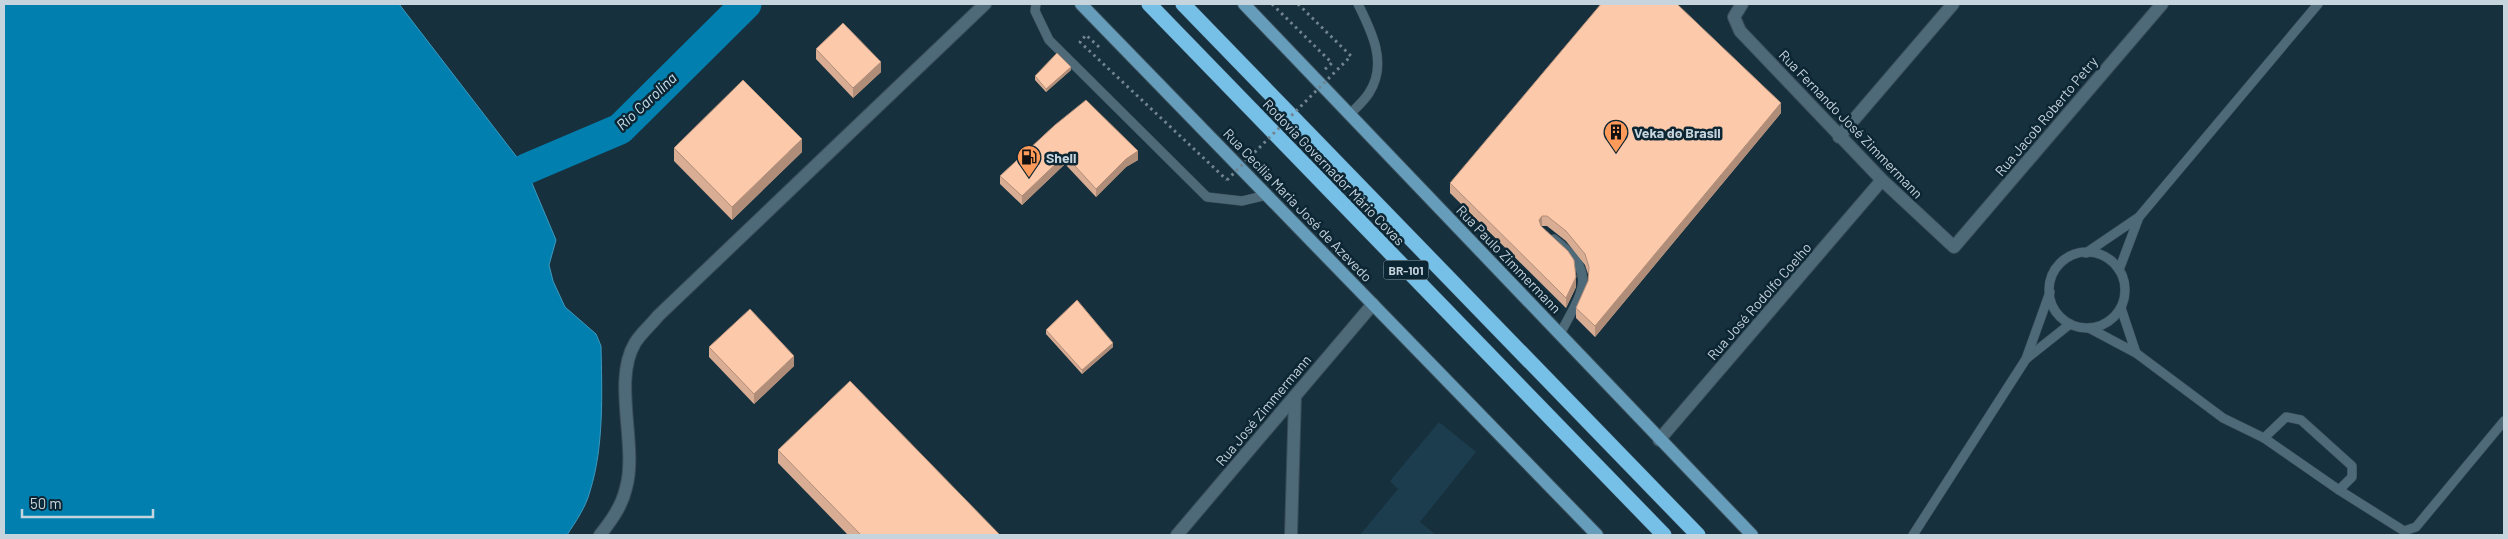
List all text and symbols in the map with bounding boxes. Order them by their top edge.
street label: Rua Fernando José Zimmermann [1776,46,1926,202]
street label: Rua Jacob Roberto Petry [1991,52,2101,179]
water label: Rio Carolina [612,68,680,134]
street label: Rodovia Governador Mário Covas [1260,95,1409,249]
building icon: Veka do Brasil [1603,119,1629,153]
place label: Veka do Brasil [1634,124,1721,141]
street label: Rua Cecília Maria José de Azevedo [1220,125,1376,285]
fuel station icon: Shell [1016,144,1042,178]
place label: Shell [1046,149,1076,166]
street label: Rua Paulo Zimmermann [1453,202,1565,316]
street label: Rua José Rodolfo Coelho [1703,239,1815,363]
road number: BR-101 [1384,260,1428,280]
street label: Rua José Zimmermann [1212,351,1314,469]
scale bar [22,486,154,518]
text: 50 m [30,494,62,512]

